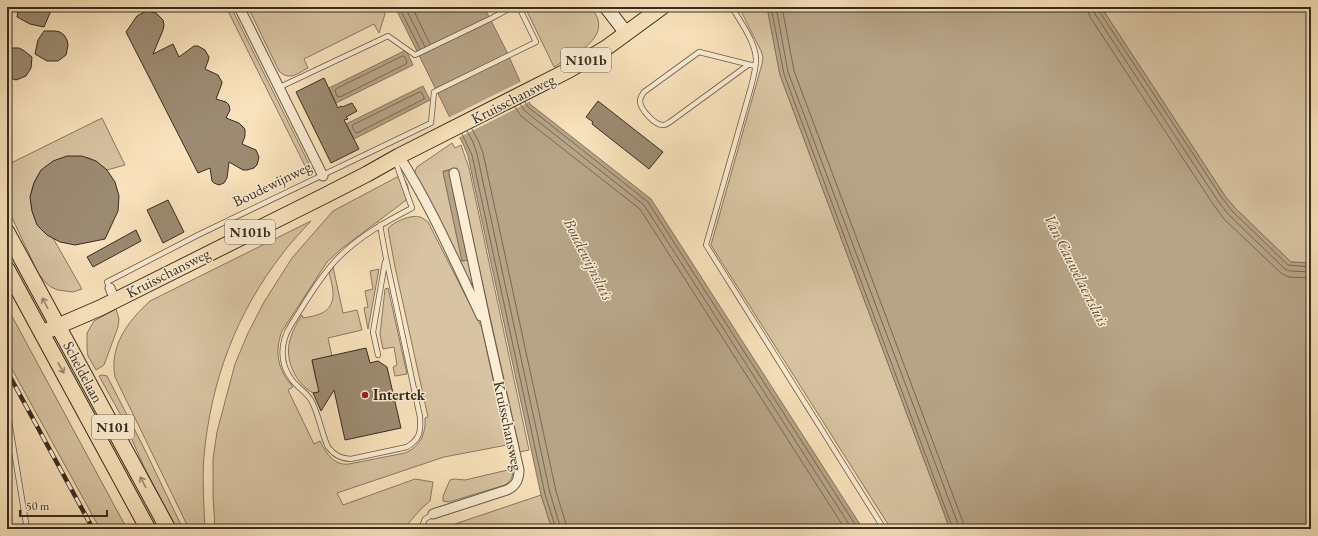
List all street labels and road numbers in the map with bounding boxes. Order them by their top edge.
road number: N101b [561,48,611,72]
street label: Kruisschansweg [468,69,558,128]
street label: Boudewijnweg [230,156,314,211]
road number: N101b [225,220,275,244]
street label: Kruisschansweg [123,243,213,302]
street label: Scheldelaan [59,338,108,406]
street label: Kruisschansweg [490,379,527,473]
road number: N101 [92,415,134,439]

